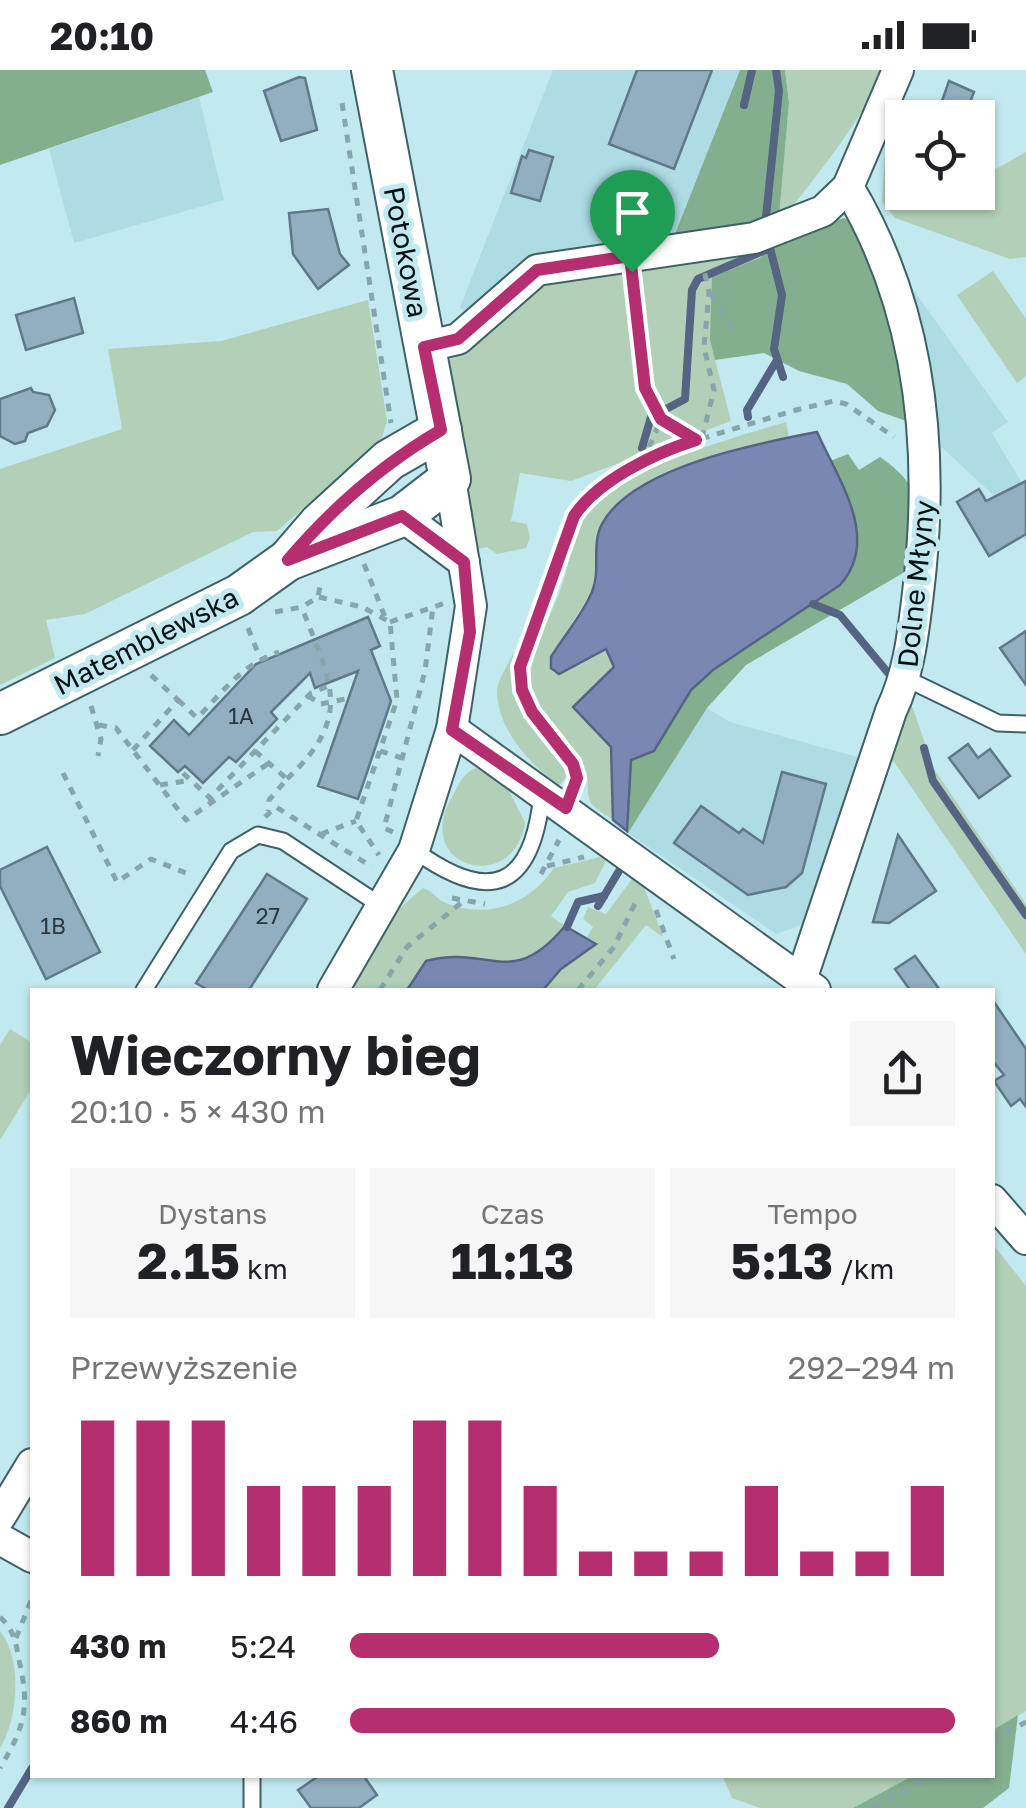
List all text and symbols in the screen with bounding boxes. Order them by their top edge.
text: 20:10 [50,13,154,58]
map controls [885,100,995,210]
button: locate [885,100,995,210]
pin [590,170,675,273]
street label: Potokowa [378,184,435,320]
icon: arrive [605,185,660,240]
street label: Dolne Młyny [890,498,941,669]
street label: Matemblewska [48,580,244,701]
house number: 1A [228,702,254,729]
house number: 27 [256,902,280,929]
house number: 1B [40,912,66,939]
text: Wieczorny bieg [70,1021,481,1087]
button: share [850,1021,955,1126]
text: 20:10 · 5 × 430 m [70,1092,326,1130]
text: Dystans [158,1197,267,1230]
text: Czas [481,1197,544,1230]
text: Tempo [768,1197,857,1230]
text: 2.15 [137,1230,240,1290]
text: 11:13 [451,1230,574,1290]
text: 5:13 [731,1230,833,1290]
text: km [240,1252,288,1285]
text: /km [833,1252,894,1285]
text: Przewyższenie [70,1348,298,1386]
text: 292–294 m [788,1348,955,1386]
text: 430 m [70,1627,166,1665]
text: 5:24 [230,1627,296,1665]
text: 860 m [70,1702,168,1740]
text: 4:46 [230,1702,298,1740]

